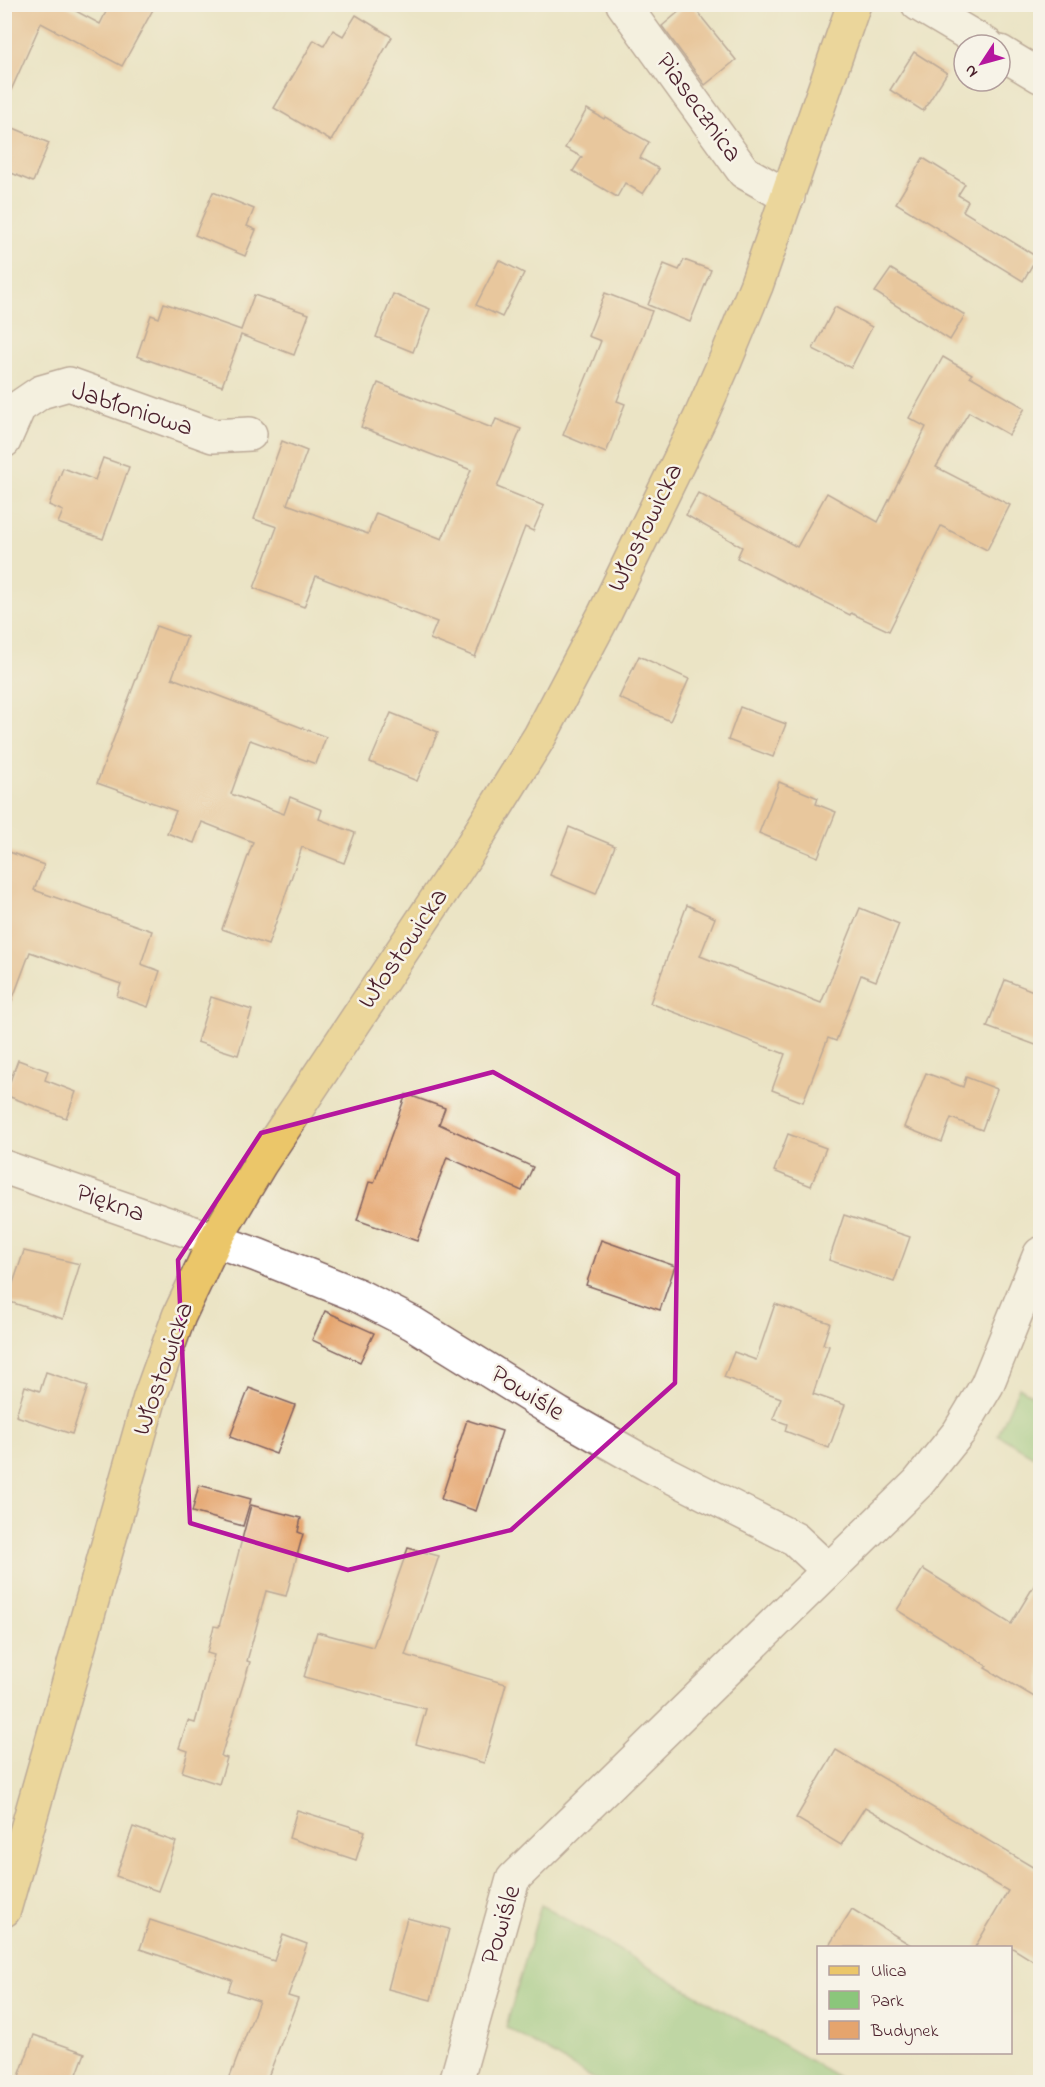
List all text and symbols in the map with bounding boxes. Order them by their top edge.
north arrow [952,33,1012,93]
street label: Piasecznica [645,45,751,171]
text: N [958,59,984,82]
street label: Jabłoniowa [66,372,198,448]
street label: Włostowicka [598,457,694,599]
street label: Włostowicka [349,881,459,1017]
street label: Piękna [70,1174,150,1234]
street label: Włostowicka [123,1297,205,1441]
street label: Powiśle [482,1356,572,1432]
street label: Powiśle [472,1880,533,1969]
legend [817,1946,1012,2054]
text: Ulica [871,1959,906,1985]
text: Park [871,1989,904,2015]
text: Budynek [870,2019,938,2045]

